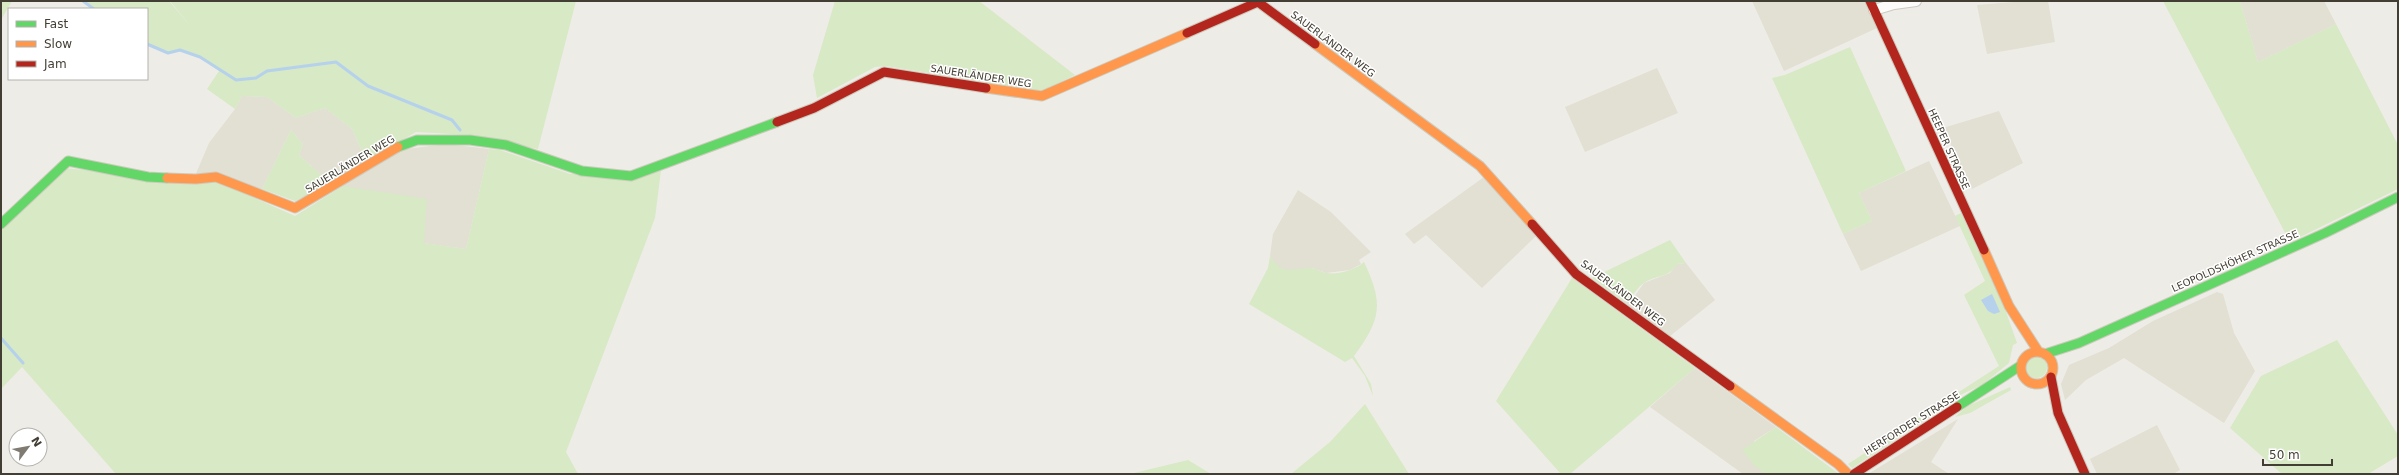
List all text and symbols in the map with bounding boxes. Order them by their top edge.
legend [8,8,148,80]
street label: SAUERLÄNDER WEG [1289,8,1378,79]
text: Fast [44,17,68,31]
text: Slow [44,37,72,51]
text: Jam [43,57,67,71]
street label: SAUERLÄNDER WEG [930,62,1032,89]
street label: HEEPER STRASSE [1926,107,1972,191]
street label: SAUERLÄNDER WEG [303,132,397,195]
street label: LEOPOLDSHÖHER STRASSE [2170,227,2300,294]
street label: SAUERLÄNDER WEG [1579,257,1668,328]
street label: HERFORDER STRASSE [1862,389,1962,457]
north arrow [8,427,48,467]
text: N [28,435,44,449]
scale bar [2263,441,2332,467]
text: 50 m [2269,448,2300,462]

